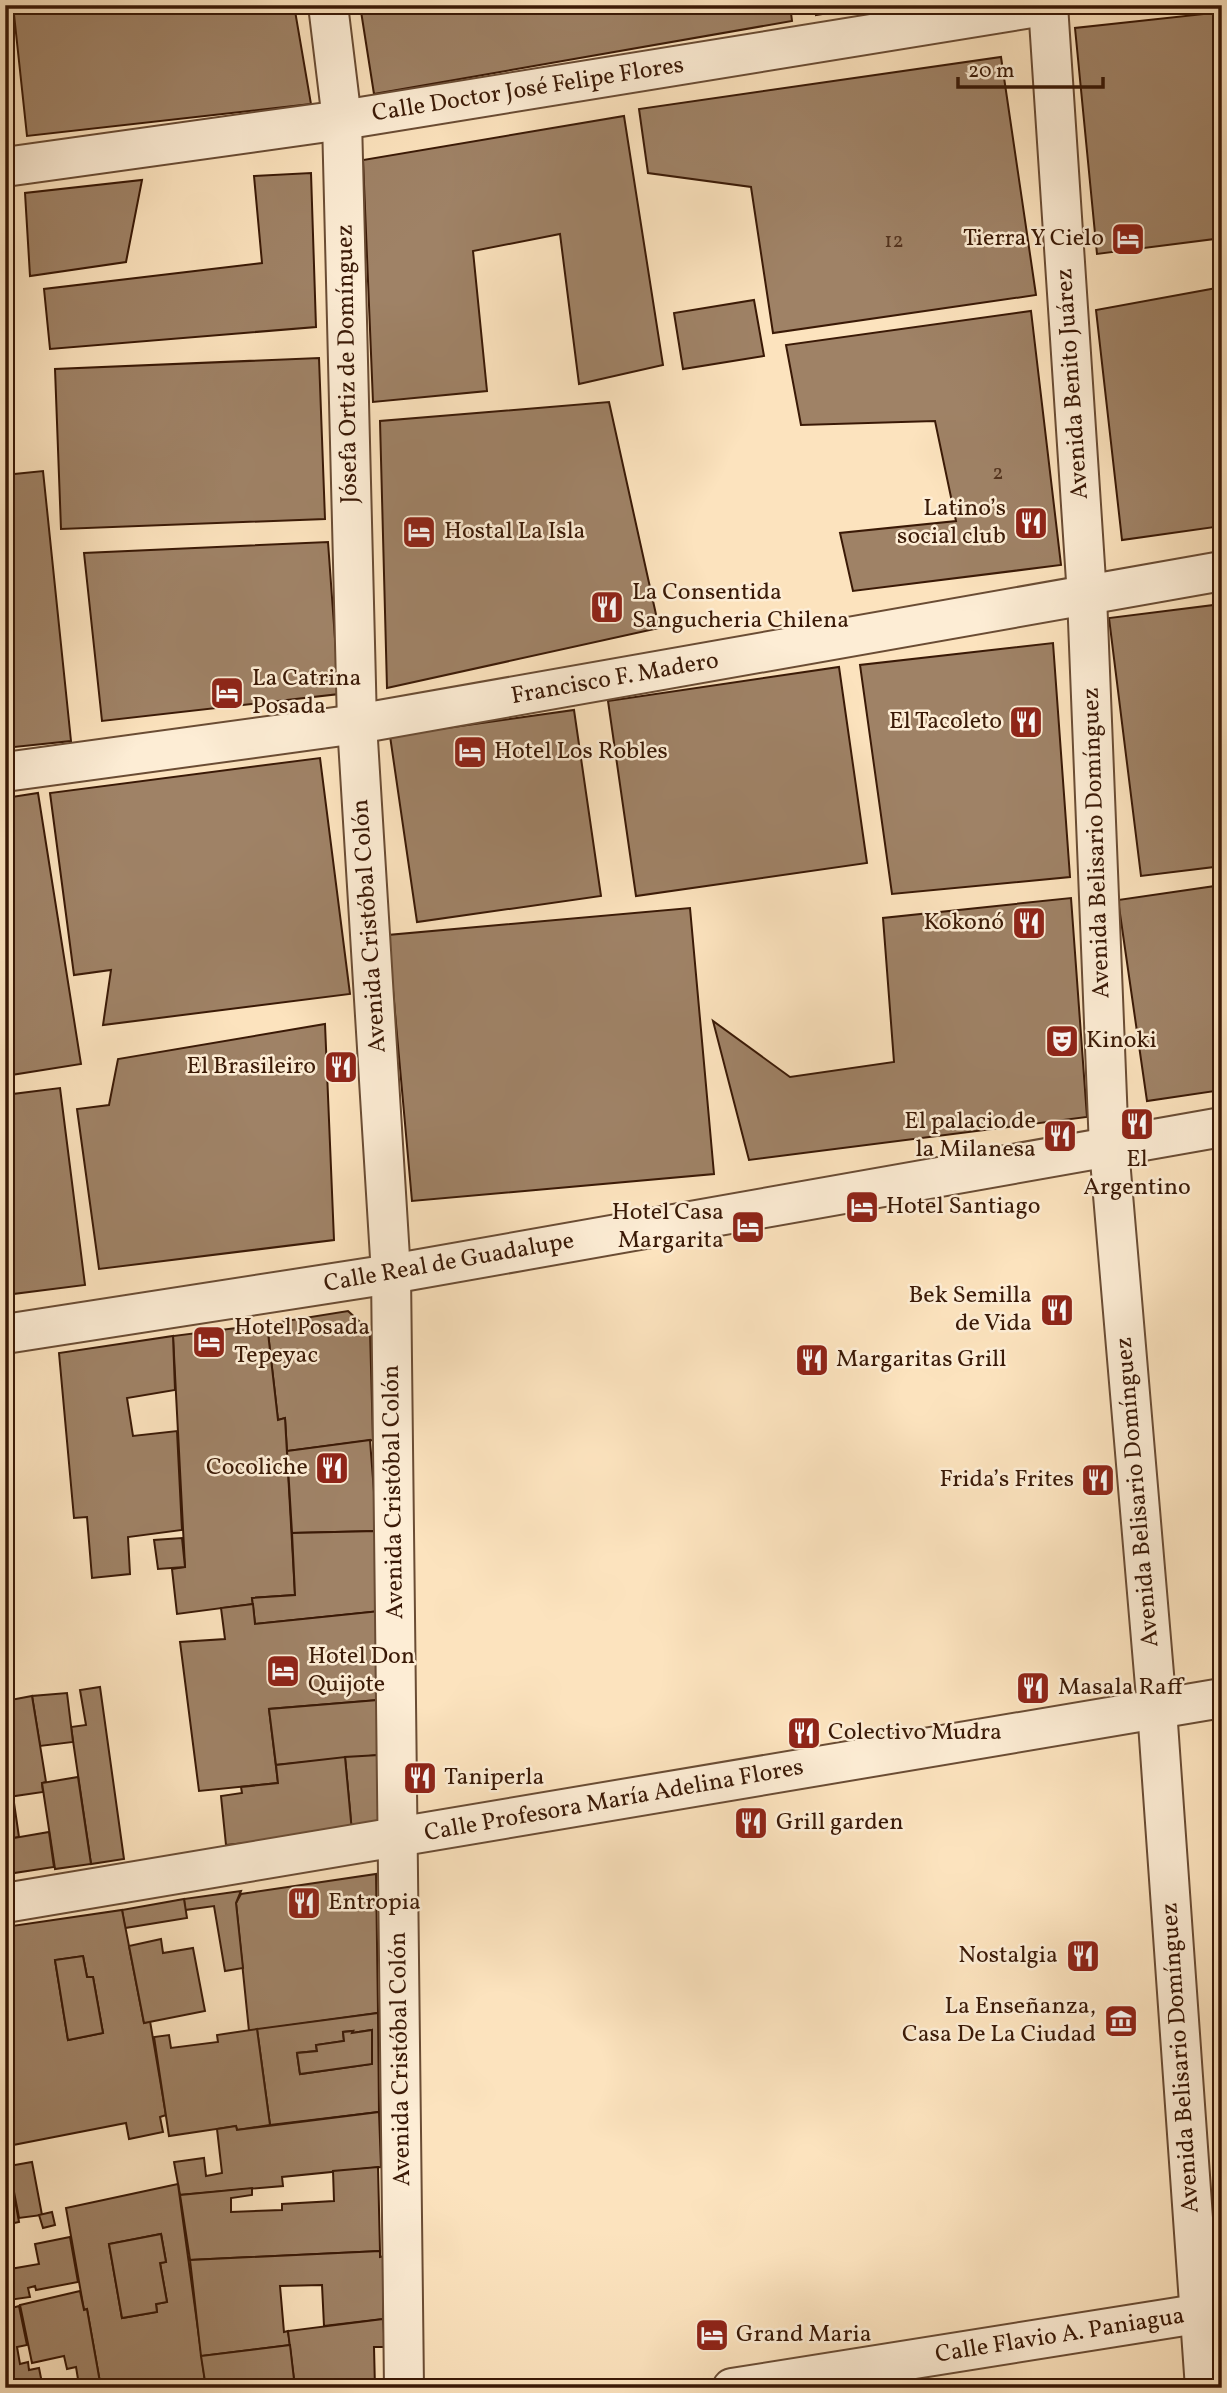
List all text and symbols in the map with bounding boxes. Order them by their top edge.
scale bar [958,46,1103,90]
street label: Calle Doctor José Felipe Flores [370,49,686,131]
text: 20 m [968,57,1014,86]
hotel icon: Tierra Y Cielo [1109,220,1147,258]
place label: Tierra Y Cielo [963,222,1104,256]
street label: Jósefa Ortiz de Domínguez [329,224,367,504]
house number: 12 [884,227,904,256]
street label: Avenida Benito Juárez [1048,267,1098,501]
house number: 2 [992,459,1004,488]
place label: Latino’s social club [897,492,1006,554]
restaurant icon: Latino’s social club [1012,504,1050,542]
hotel icon: Hostal La Isla [400,513,438,551]
place label: Hostal La Isla [444,515,586,549]
place label: La Consentida Sangucheria Chilena [632,576,849,638]
restaurant icon: La Consentida Sangucheria Chilena [588,588,626,626]
street label: Francisco F. Madero [509,644,721,714]
place label: La Catrina Posada [252,662,361,724]
hotel icon: La Catrina Posada [208,674,246,712]
street label: Avenida Belisario Domínguez [1075,687,1119,999]
restaurant icon: El Tacoleto [1007,703,1045,741]
place label: El Tacoleto [889,705,1002,739]
hotel icon: Hotel Los Robles [451,733,489,771]
place label: Hotel Los Robles [494,735,668,769]
street label: Avenida Cristóbal Colón [344,798,396,1054]
restaurant icon: Kokonó [1010,904,1048,942]
place label: Kokonó [924,906,1004,940]
theatre icon: Kinoki [1043,1022,1081,1060]
place label: Kinoki [1086,1024,1157,1058]
restaurant icon: El Brasileiro [322,1048,360,1086]
place label: El Brasileiro [187,1050,316,1084]
place label: El palacio de la Milanesa [904,1105,1036,1167]
restaurant icon: El Argentino [1118,1105,1156,1143]
restaurant icon: El palacio de la Milanesa [1041,1117,1079,1155]
place label: El Argentino [1083,1143,1191,1205]
hotel icon: Hotel Santiago [843,1188,881,1226]
place label: Hotel Santiago [886,1190,1041,1224]
place label: Hotel Casa Margarita [612,1196,724,1258]
hotel icon: Hotel Casa Margarita [729,1208,767,1246]
street label: Calle Real de Guadalupe [321,1224,577,1302]
place label: Bek Semilla de Vida [908,1279,1032,1341]
restaurant icon: Bek Semilla de Vida [1038,1291,1076,1329]
place label: Hotel Posada Tepeyac [234,1311,370,1373]
hotel icon: Hotel Posada Tepeyac [190,1323,228,1361]
street label: Avenida Belisario Domínguez [1108,1336,1168,1648]
restaurant icon: Margaritas Grill [793,1341,831,1379]
place label: Margaritas Grill [836,1343,1006,1377]
street label: Avenida Cristóbal Colón [375,1364,413,1620]
restaurant icon: Cocoliche [313,1449,351,1487]
place label: Cocoliche [206,1451,308,1485]
restaurant icon: Frida’s Frites [1079,1461,1117,1499]
place label: Frida’s Frites [939,1463,1074,1497]
place label: Hotel Don Quijote [308,1640,415,1702]
hotel icon: Hotel Don Quijote [264,1652,302,1690]
restaurant icon: Masala Raff [1014,1669,1052,1707]
place label: Masala Raff [1058,1671,1185,1705]
restaurant icon: Colectivo Mudra [785,1714,823,1752]
place label: Colectivo Mudra [828,1716,1002,1750]
street label: Calle Profesora María Adelina Flores [422,1751,806,1851]
restaurant icon: Taniperla [401,1759,439,1797]
place label: Taniperla [444,1761,544,1795]
restaurant icon: Grill garden [732,1804,770,1842]
place label: Grill garden [776,1806,904,1840]
restaurant icon: Entropia [285,1884,323,1922]
place label: Entropia [328,1886,421,1920]
street label: Avenida Belisario Domínguez [1153,1902,1209,2214]
street label: Avenida Cristóbal Colón [382,1931,420,2187]
restaurant icon: Nostalgia [1064,1937,1102,1975]
place label: Nostalgia [958,1939,1058,1973]
place label: La Enseñanza, Casa De La Ciudad [902,1990,1096,2052]
museum icon: La Enseñanza, Casa De La Ciudad [1102,2002,1140,2040]
street label: Calle Flavio A. Paniagua [933,2299,1187,2373]
hotel icon: Grand Maria [693,2316,731,2354]
place label: Grand Maria [736,2318,872,2352]

